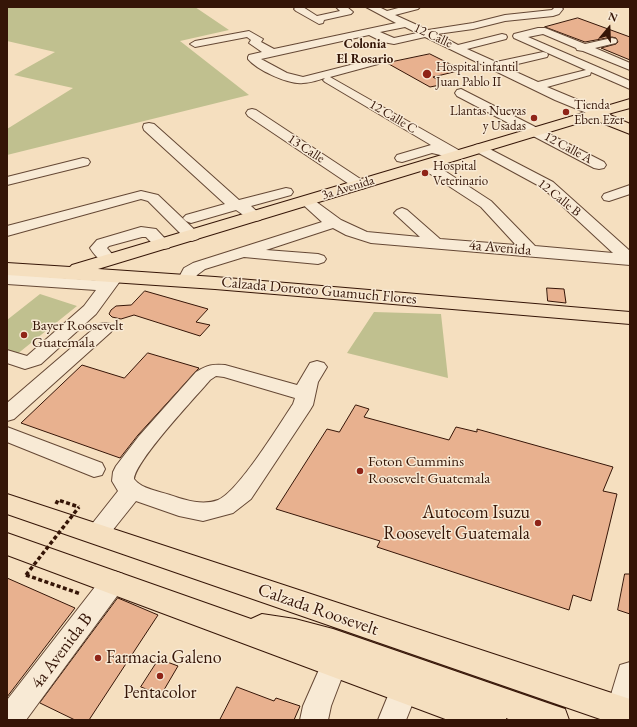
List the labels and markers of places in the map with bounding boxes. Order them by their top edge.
place label: Hospital infantil Juan Pablo II [436,59,518,90]
marker: Hospital infantil Juan Pablo II [421,68,433,80]
place label: Tienda Eben Ezer [574,97,624,128]
place label: Llantas Nuevas y Usadas [450,103,526,134]
marker: Tienda Eben Ezer [561,107,571,117]
marker: Llantas Nuevas y Usadas [529,113,539,123]
place label: Hospital Veterinario [433,158,488,189]
marker: Hospital Veterinario [420,168,430,178]
place label: Bayer Roosevelt Guatemala [32,317,123,352]
marker: Bayer Roosevelt Guatemala [19,330,29,340]
place label: Foton Cummins Roosevelt Guatemala [368,453,490,488]
marker: Foton Cummins Roosevelt Guatemala [355,466,365,476]
place label: Autocom Isuzu Roosevelt Guatemala [383,502,530,544]
marker: Autocom Isuzu Roosevelt Guatemala [533,518,543,528]
place label: Farmacia Galeno [106,647,222,669]
marker: Farmacia Galeno [93,653,103,663]
marker: Pentacolor [155,671,165,681]
place label: Pentacolor [123,682,197,704]

